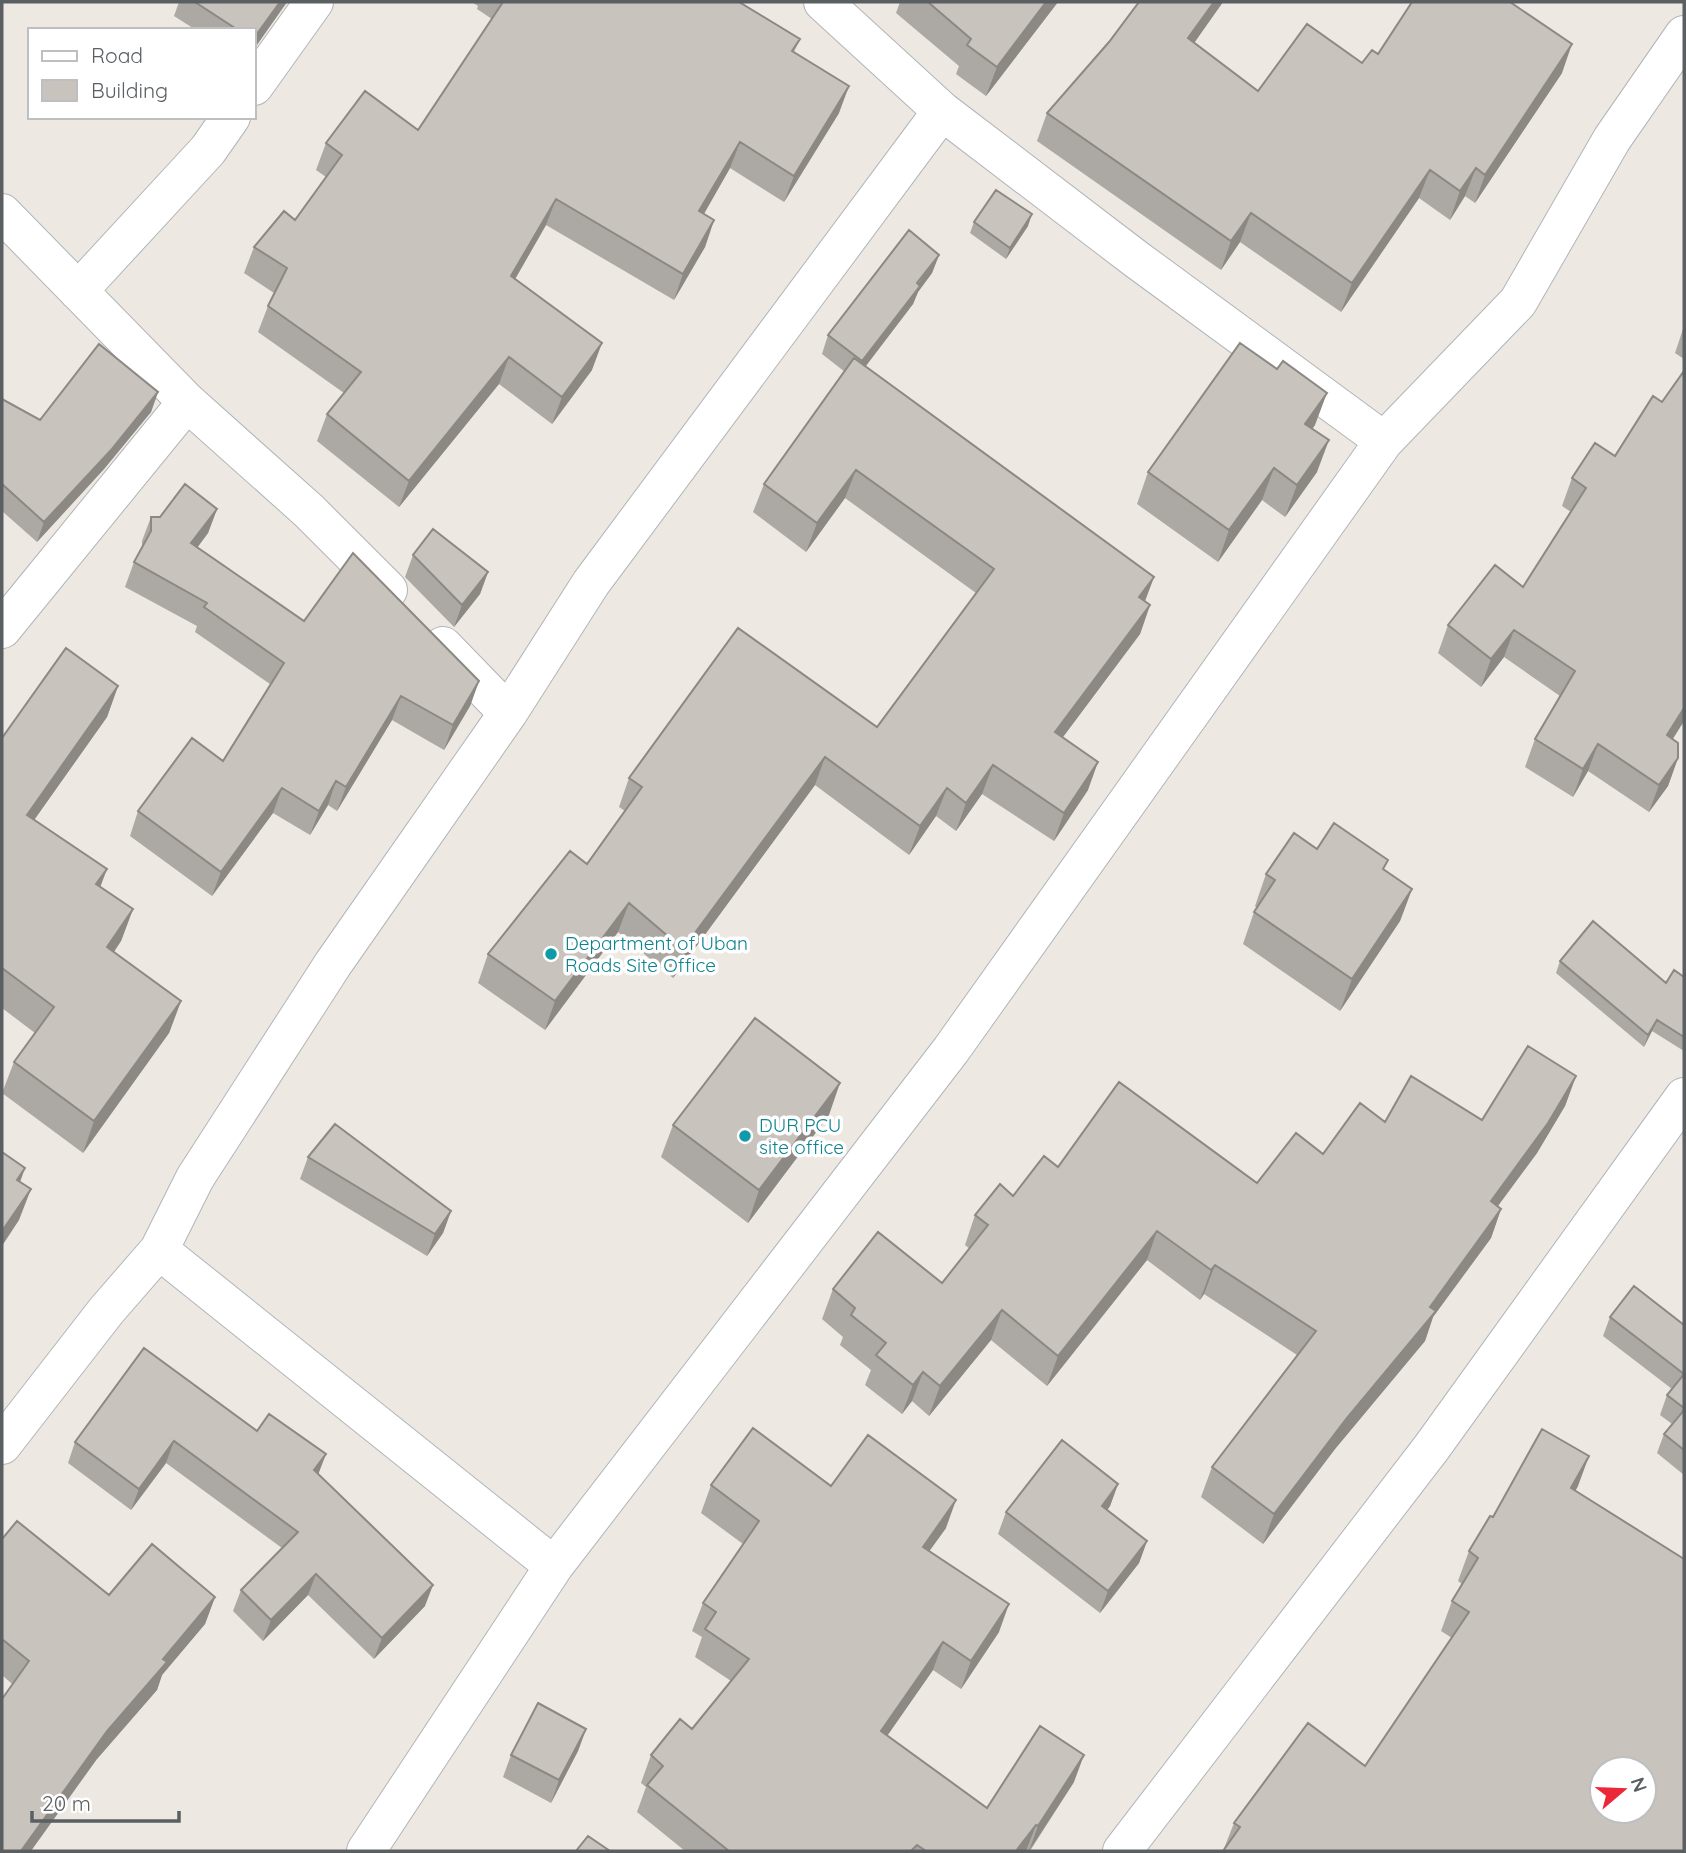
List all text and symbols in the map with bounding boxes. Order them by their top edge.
legend [28,28,256,119]
text: Road [91,42,143,68]
text: Building [91,77,168,103]
place label: Department of Uban Roads Site Office [565,931,748,977]
marker: Department of Uban Roads Site Office [543,946,559,962]
place label: DUR PCU site office [759,1113,844,1159]
marker: DUR PCU site office [737,1128,753,1144]
north arrow [1588,1755,1658,1825]
text: N [1625,1774,1653,1795]
scale bar [32,1780,178,1824]
text: 20 m [42,1790,91,1816]

